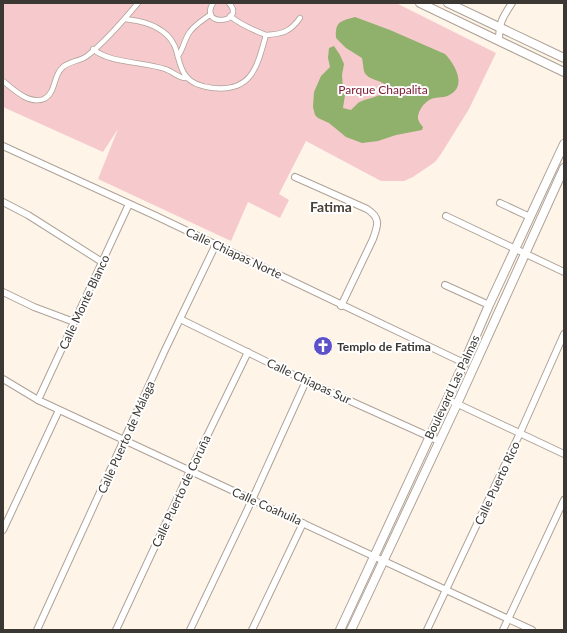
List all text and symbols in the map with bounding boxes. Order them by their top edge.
park label: Parque Chapalita [338,82,428,97]
district label: Fatima [310,198,352,215]
street label: Calle Chiapas Norte [184,224,284,282]
street label: Calle Monte Blanco [56,252,113,352]
street label: Boulevard Las Palmas [421,332,483,442]
church icon: Templo de Fatima [312,335,334,357]
place label: Templo de Fatima [337,339,431,354]
street label: Calle Chiapas Sur [265,355,354,407]
street label: Calle Puerto de Málaga [94,378,158,496]
street label: Calle Puerto de Coruña [148,432,214,550]
street label: Calle Puerto Rico [471,439,523,527]
street label: Calle Coahuila [230,484,304,528]

